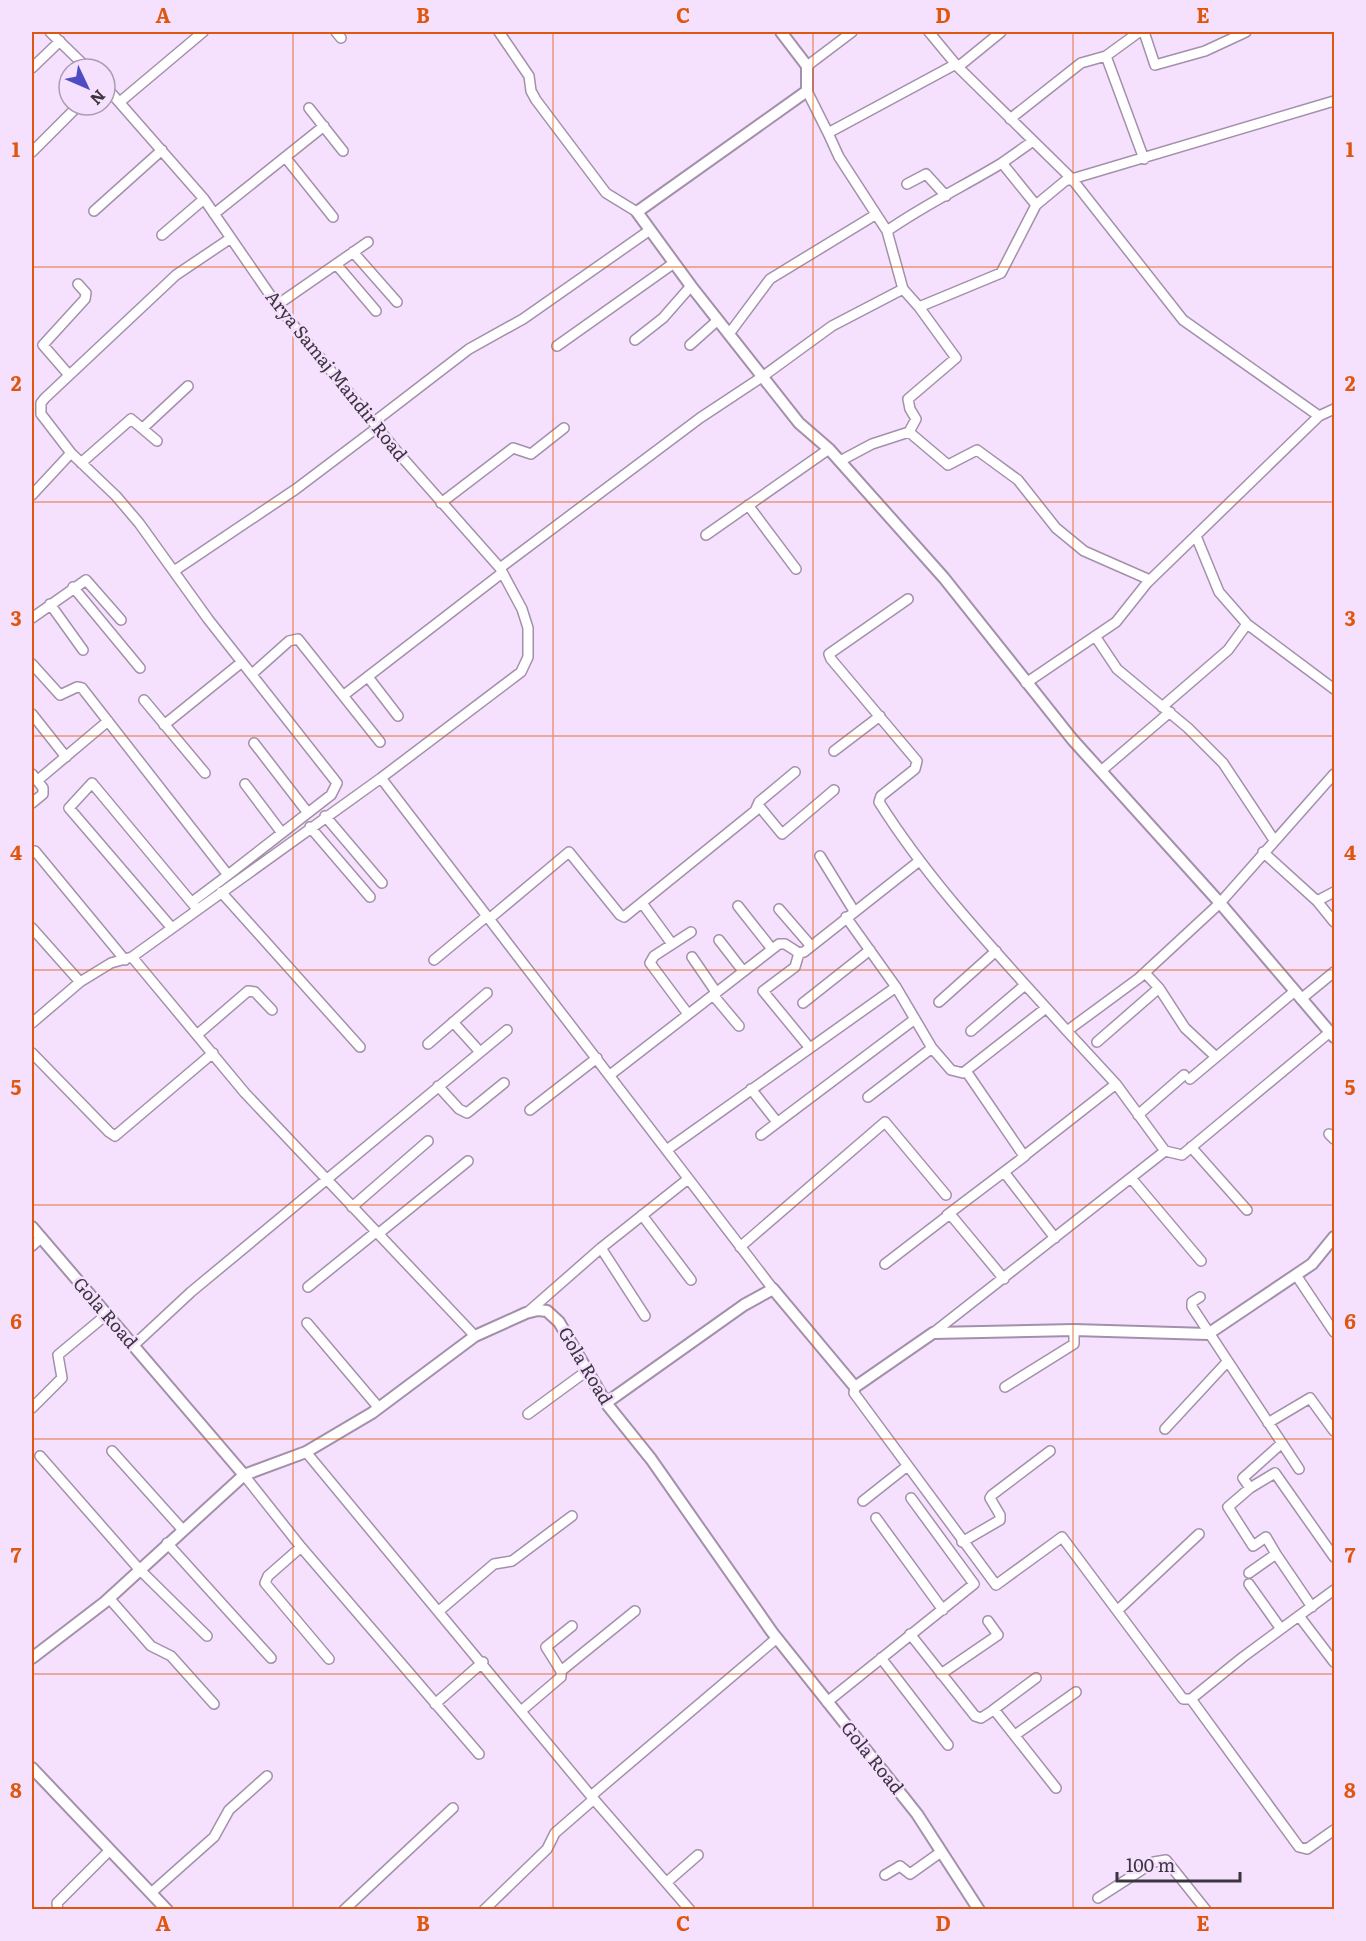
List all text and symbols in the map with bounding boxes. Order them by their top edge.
text: A [155,0,171,29]
text: B [416,0,430,29]
text: C [676,0,690,29]
text: D [935,0,951,29]
text: E [1196,0,1210,29]
north arrow [57,57,117,117]
text: N [85,85,112,111]
text: 1 [12,133,20,163]
text: 1 [1346,133,1354,163]
street label: Arya Samaj Mandir Road [260,284,415,466]
text: 2 [11,367,22,397]
text: 2 [1345,367,1356,397]
text: 3 [10,602,22,632]
text: 3 [1344,602,1356,632]
text: 4 [10,836,22,866]
text: 4 [1344,836,1356,866]
text: 5 [11,1071,22,1101]
text: 5 [1345,1071,1356,1101]
street label: Gola Road [67,1270,145,1354]
text: 6 [10,1305,22,1335]
text: 6 [1344,1305,1356,1335]
street label: Gola Road [552,1321,620,1409]
text: 7 [11,1539,22,1569]
text: 7 [1345,1539,1356,1569]
street label: Gola Road [835,1715,911,1799]
text: 8 [10,1774,22,1804]
text: 8 [1344,1774,1356,1804]
scale bar [1117,1845,1240,1883]
text: 100 m [1126,1851,1175,1878]
text: A [155,1907,171,1937]
text: B [416,1907,430,1937]
text: C [676,1907,690,1937]
text: D [935,1907,951,1937]
text: E [1196,1907,1210,1937]

